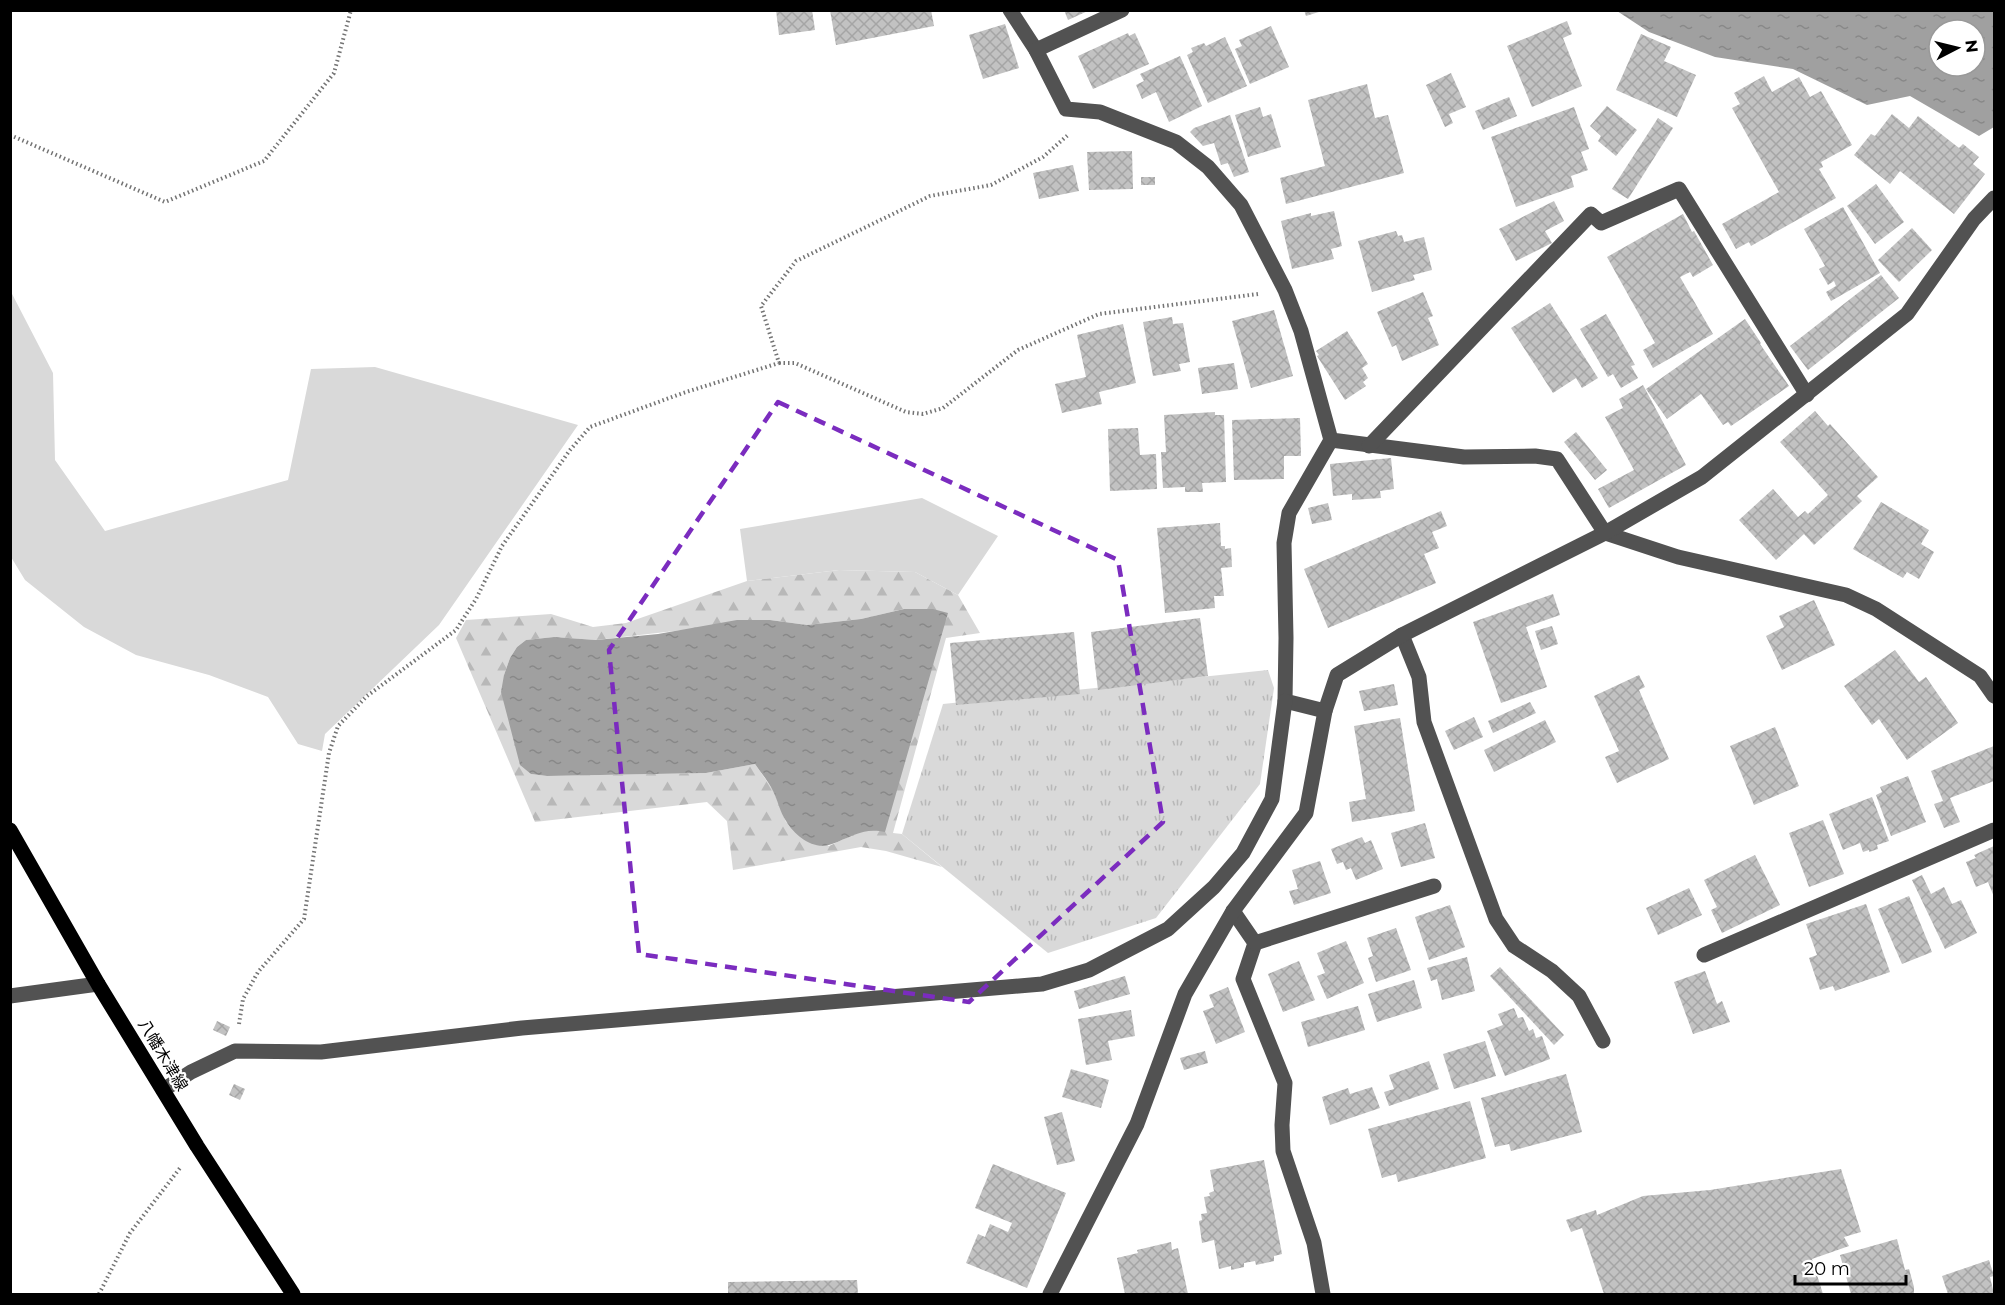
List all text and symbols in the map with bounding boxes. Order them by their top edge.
north arrow [1927,18,1987,78]
text: N [1961,39,1982,54]
street label: 八幡木津線 [134,1016,192,1094]
scale bar [1795,1248,1906,1286]
text: 20 m [1804,1258,1850,1280]

